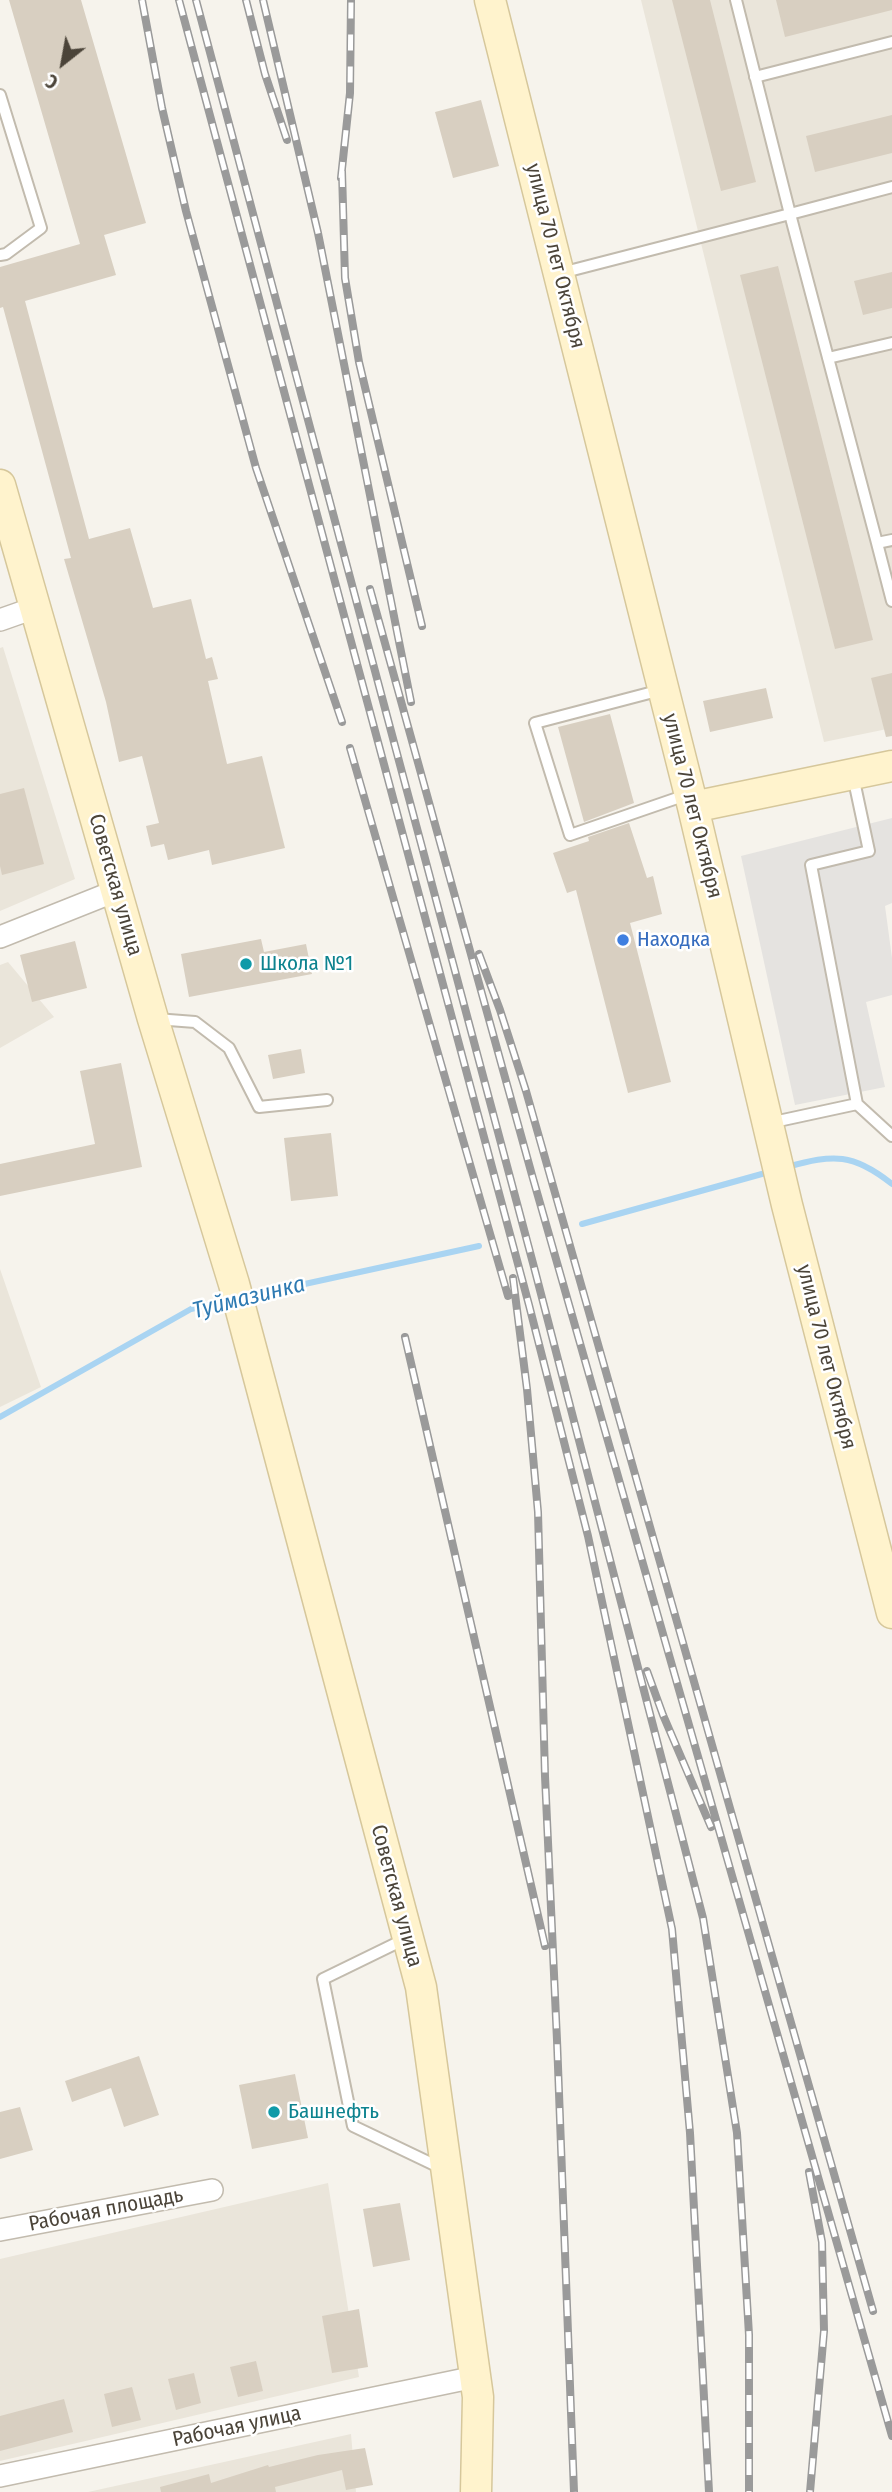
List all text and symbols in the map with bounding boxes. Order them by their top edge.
north arrow [28,28,98,98]
text: С [42,69,62,94]
street label: улица 70 лет Октября [520,161,590,351]
street label: улица 70 лет Октября [657,711,727,901]
street label: Советская улица [83,811,147,959]
place label: Находка [637,927,710,953]
marker: Находка [615,932,631,948]
place label: Школа №1 [260,951,353,977]
marker: Школа №1 [238,956,254,972]
street label: улица 70 лет Октября [791,1262,861,1452]
water label: Туймазинка [190,1271,308,1325]
street label: Советская улица [365,1822,427,1970]
place label: Башнефть [288,2099,379,2125]
marker: Башнефть [266,2104,282,2120]
street label: Рабочая площадь [27,2183,185,2237]
street label: Рабочая улица [170,2401,304,2453]

